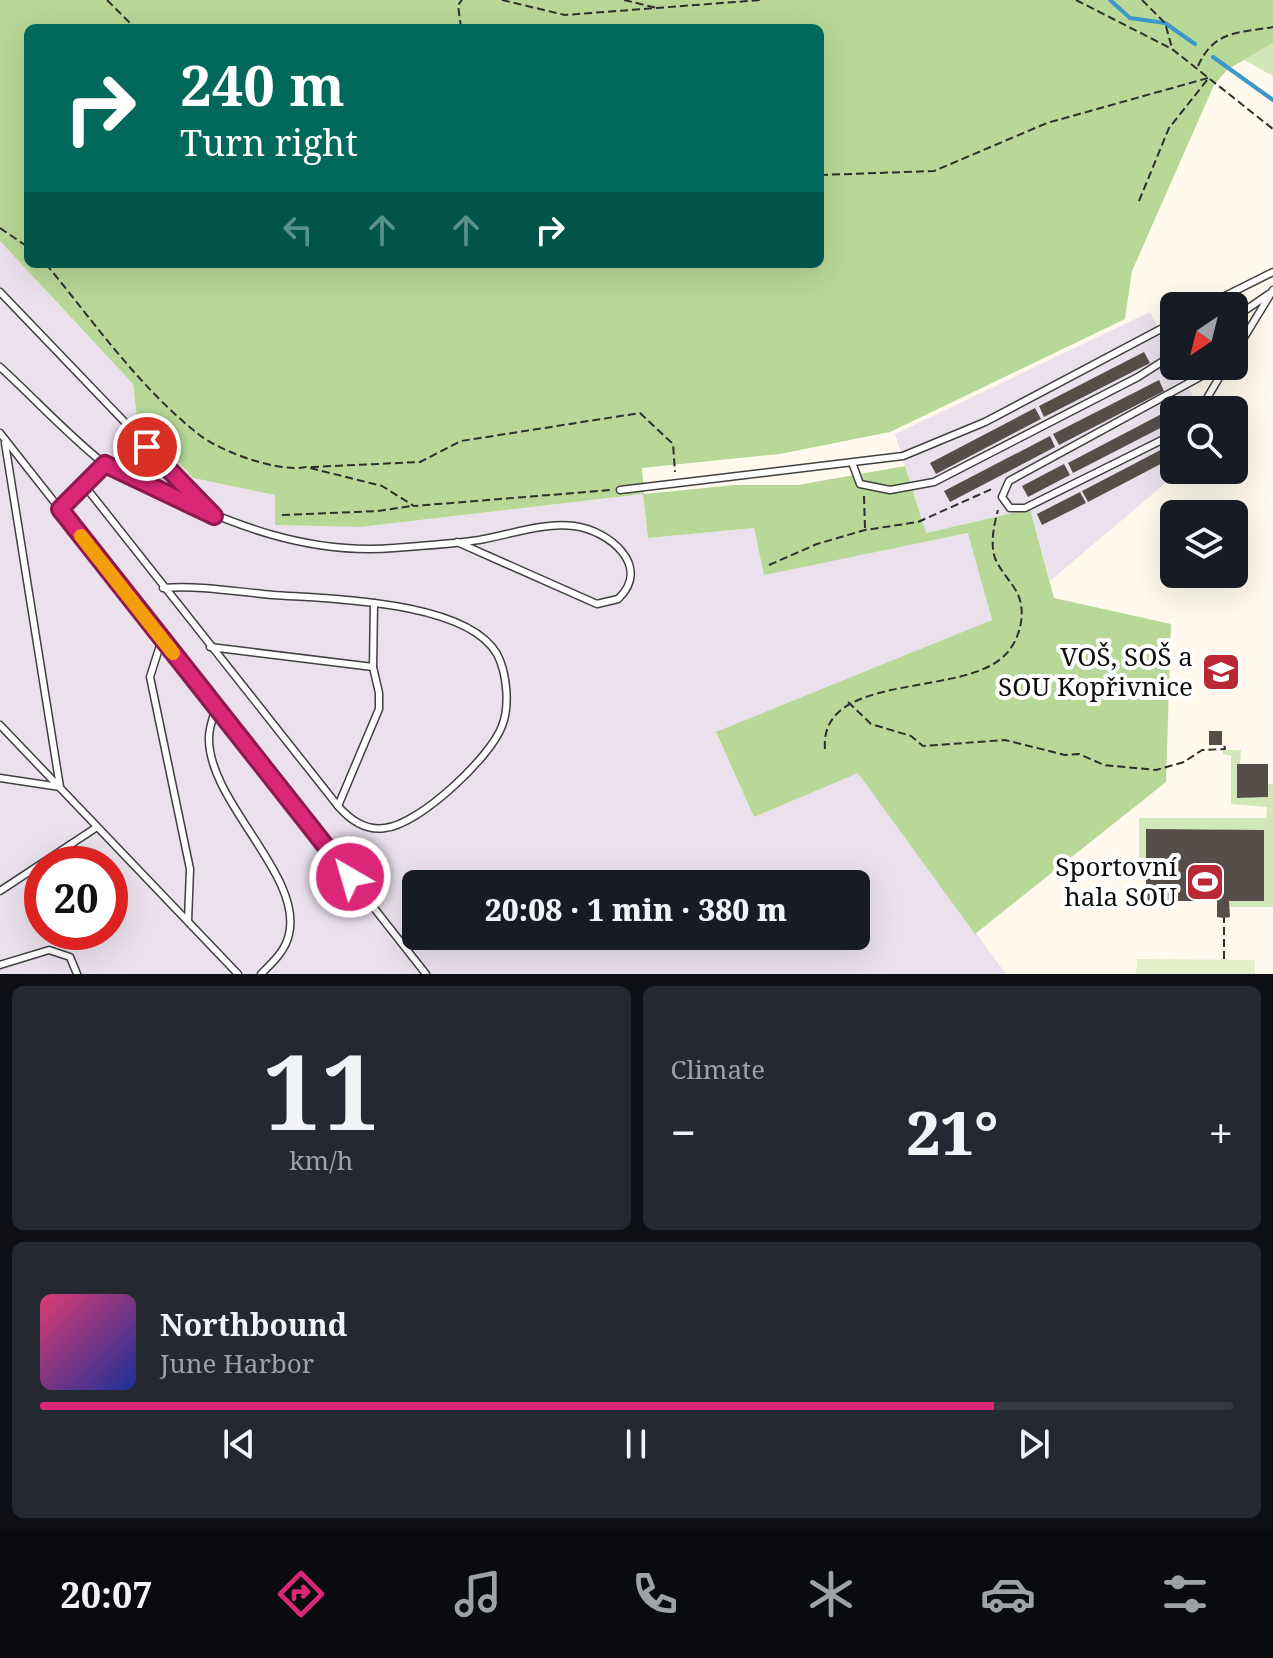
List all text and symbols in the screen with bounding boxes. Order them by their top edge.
text: 240 m [180,46,345,122]
icon: right [48,56,152,160]
text: Turn right [180,118,358,167]
icon: left [276,208,320,252]
icon: ahead [360,208,404,252]
icon: ahead [444,208,488,252]
icon: right [528,208,572,252]
north arrow [1160,292,1248,380]
map controls [1160,292,1248,588]
button: search [1160,396,1248,484]
pin [113,413,181,481]
icon: arrive [125,425,169,469]
button: layers [1160,500,1248,588]
place label: VOŠ, SOŠ a SOU Kopřivnice [998,638,1193,704]
school or university icon: VOŠ, SOŠ a SOU Kopřivnice [1200,651,1242,693]
position arrow [308,835,392,919]
speed limit sign: 20 [24,846,128,950]
place label: Sportovní hala SOU [1055,848,1178,914]
sports icon: Sportovní hala SOU [1184,861,1226,903]
text: 20:08 · 1 min · 380 m [485,889,787,930]
text: 11 [262,1019,380,1160]
text: Climate [671,1051,765,1087]
text: 21° [906,1091,998,1173]
text: − [671,1102,696,1162]
text: + [1208,1102,1233,1162]
text: km/h [289,1142,353,1178]
text: Northbound [160,1304,347,1345]
text: June Harbor [160,1345,314,1381]
icon: previous [217,1422,261,1466]
icon: pause [614,1422,658,1466]
icon: next [1012,1422,1056,1466]
icon: directions [273,1566,329,1622]
icon: music [450,1566,506,1622]
icon: phone [627,1566,683,1622]
icon: climate [803,1566,859,1622]
icon: car [980,1566,1036,1622]
icon: filters [1157,1566,1213,1622]
text: 20:07 [60,1570,153,1619]

